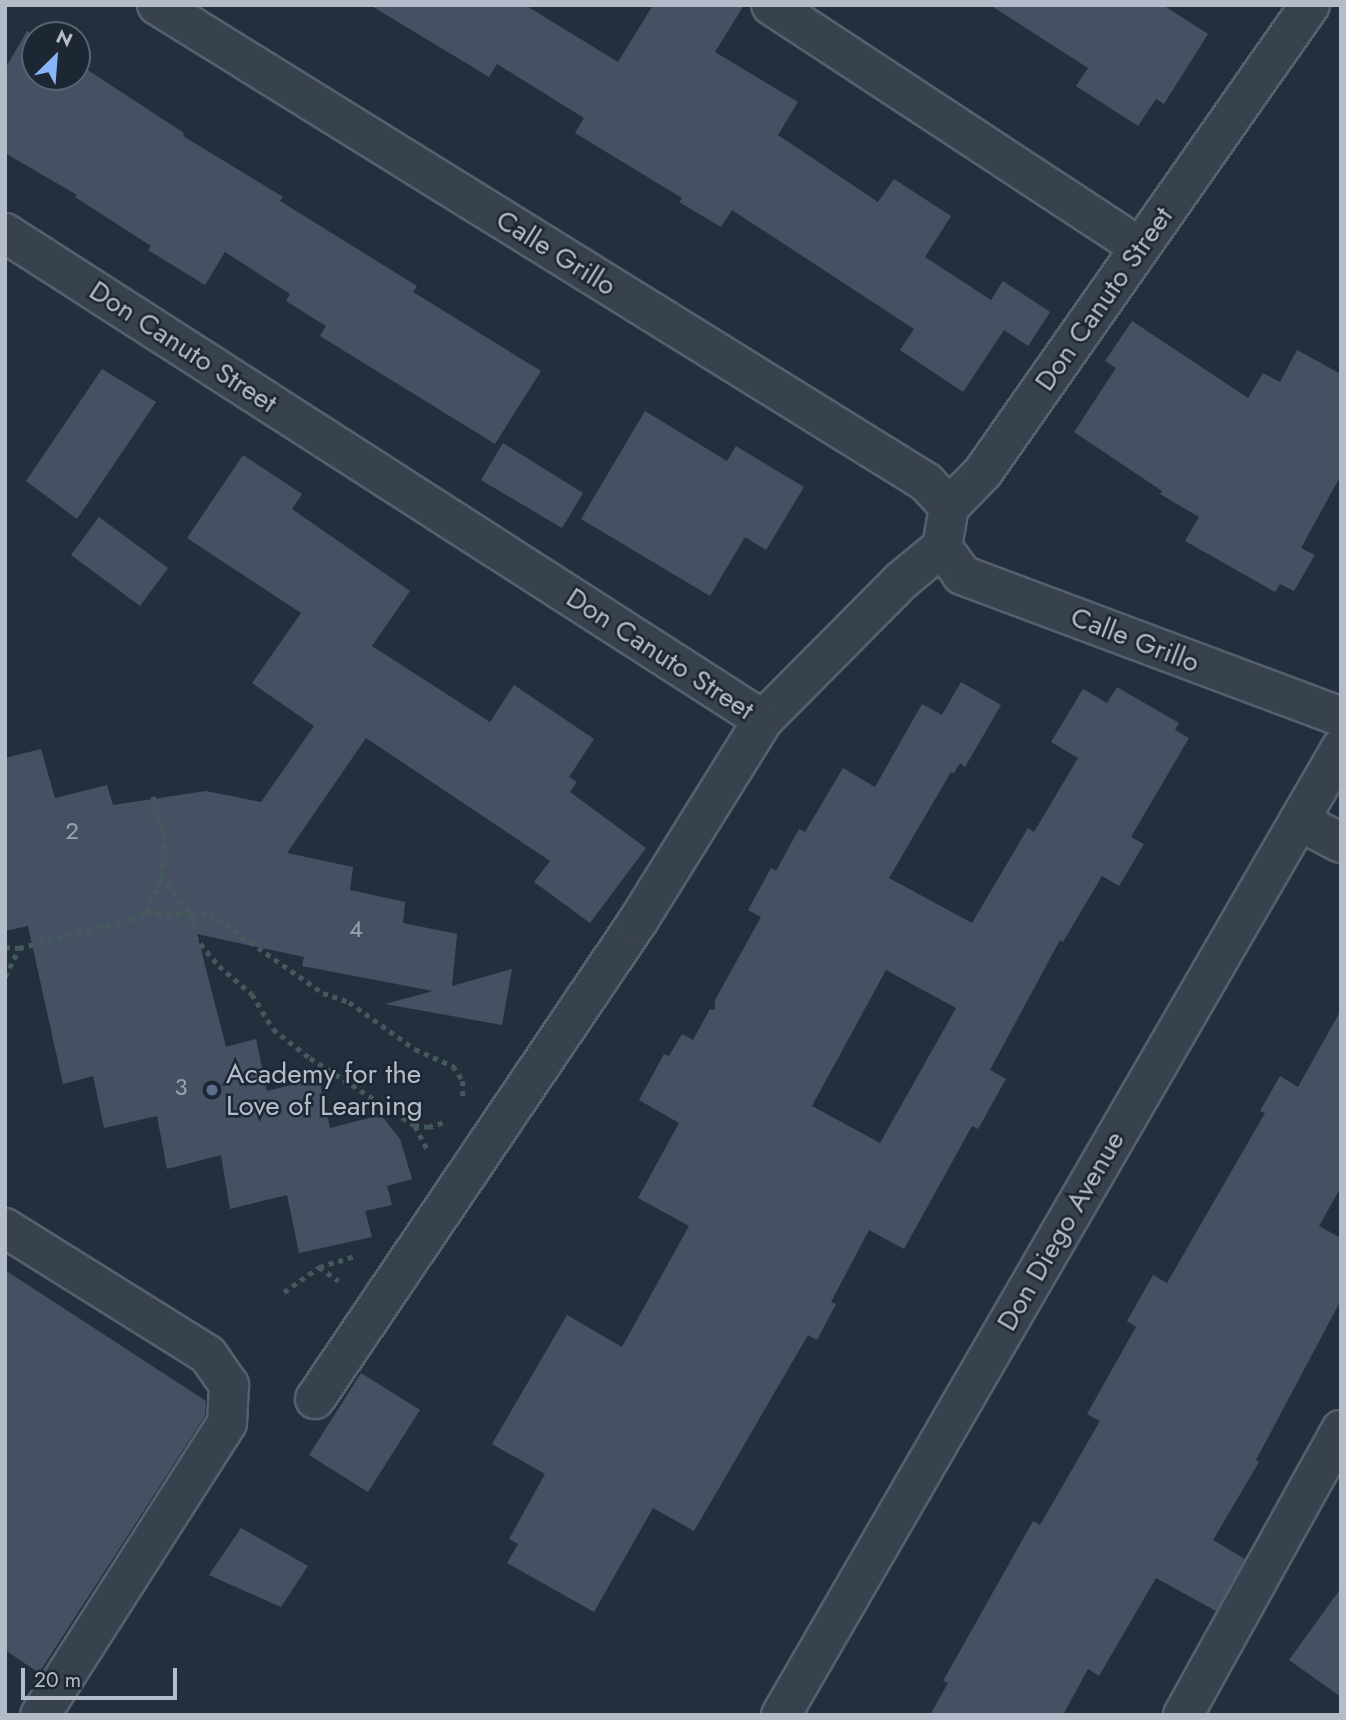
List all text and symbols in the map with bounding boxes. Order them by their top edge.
north arrow [21,21,91,91]
text: N [52,23,77,54]
street label: Don Canuto Street [1028,201,1180,397]
street label: Calle Grillo [490,203,622,303]
street label: Don Canuto Street [83,274,283,420]
street label: Don Canuto Street [560,581,760,727]
street label: Calle Grillo [1066,600,1204,680]
house number: 2 [65,817,79,845]
house number: 4 [349,915,363,943]
place label: Academy for the Love of Learning [226,1057,423,1123]
house number: 3 [174,1073,188,1101]
marker: Academy for the Love of Learning [204,1082,220,1098]
street label: Don Diego Avenue [990,1125,1132,1337]
scale bar [24,1654,180,1698]
text: 20 m [34,1665,81,1695]

